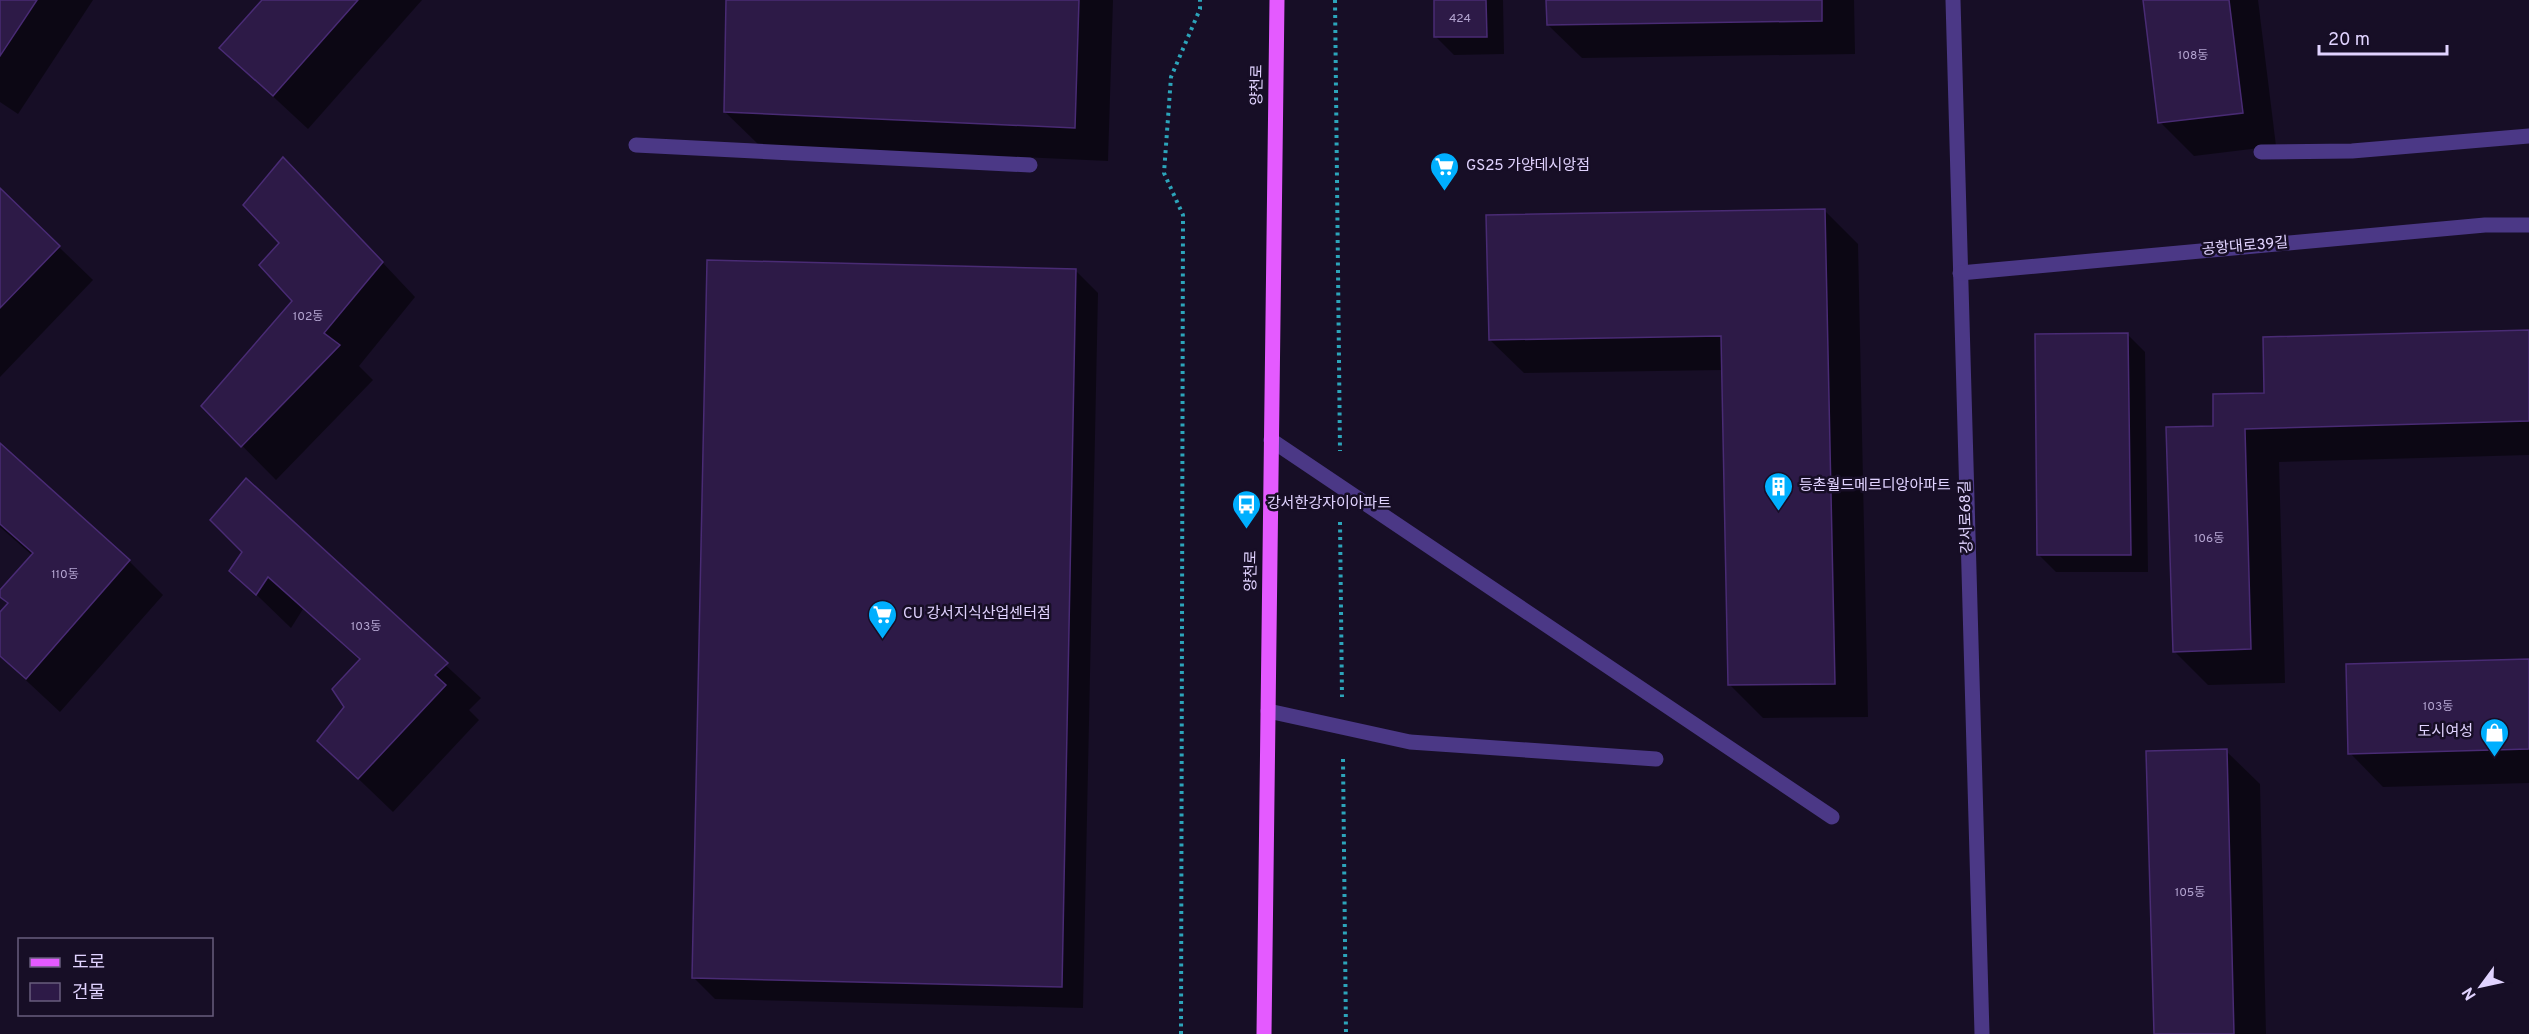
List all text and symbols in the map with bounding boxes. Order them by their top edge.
house number: 424 [1449,11,1471,27]
scale bar [2319,18,2446,56]
text: 20 m [2328,29,2370,52]
house number: 108동 [2178,48,2208,64]
street label: 양천로 [1247,64,1268,106]
supermarket icon: GS25 가양데시앙점 [1429,150,1461,192]
place label: GS25 가양데시앙점 [1466,157,1590,176]
street label: 공항대로39길 [2201,234,2289,260]
house number: 102동 [293,309,323,325]
building icon: 등촌월드메르디앙아파트 [1762,470,1794,512]
place label: 등촌월드메르디앙아파트 [1799,477,1951,496]
street label: 강서로68길 [1956,480,1978,554]
bus stop icon: 강서한강자이아파트 [1230,488,1262,530]
place label: 강서한강자이아파트 [1267,495,1391,514]
house number: 106동 [2194,531,2224,547]
street label: 양천로 [1241,550,1262,592]
house number: 110동 [51,567,79,583]
supermarket icon: CU 강서지식산업센터점 [866,598,898,640]
place label: CU 강서지식산업센터점 [903,605,1051,624]
house number: 103동 [351,619,381,635]
house number: 103동 [2423,699,2453,715]
shop icon: 도시여성 [2478,716,2510,758]
place label: 도시여성 [2418,723,2473,742]
house number: 105동 [2175,885,2205,901]
legend [18,938,213,1016]
text: 도로 [72,952,105,975]
north arrow [2451,956,2511,1016]
text: 건물 [72,982,105,1005]
text: N [2459,983,2482,1003]

